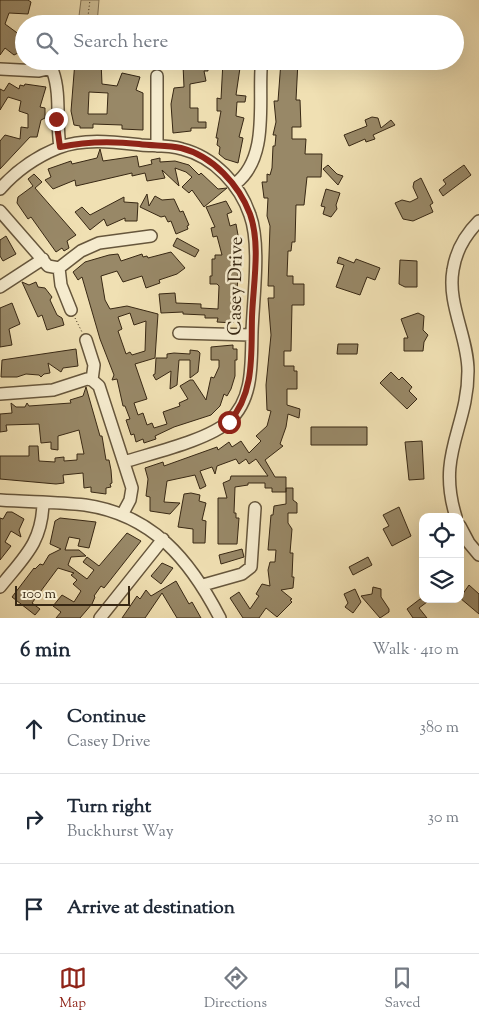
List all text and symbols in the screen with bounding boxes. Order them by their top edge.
search box [15,15,464,70]
icon: search [33,29,61,57]
text: Search here [73,29,168,56]
route end [45,108,68,131]
street label: Casey Drive [222,236,251,336]
route start [218,411,241,434]
map controls [419,513,464,603]
button: locate [419,513,464,558]
button: layers [419,558,464,603]
scale bar [15,583,130,606]
text: 100 m [22,585,56,605]
text: 6 min [20,636,71,666]
text: Walk · 410 m [372,639,459,662]
text: Continue [67,704,146,731]
icon: ahead [20,715,48,743]
text: 380 m [419,717,459,740]
text: Casey Drive [67,731,150,754]
text: Turn right [67,794,151,821]
icon: right [20,805,48,833]
text: 30 m [428,807,459,830]
text: Buckhurst Way [67,821,174,844]
icon: arrive [20,895,48,923]
text: Arrive at destination [67,895,235,922]
tab: Map [59,964,87,1014]
tab: Directions [204,964,267,1014]
tab: Saved [384,964,420,1014]

